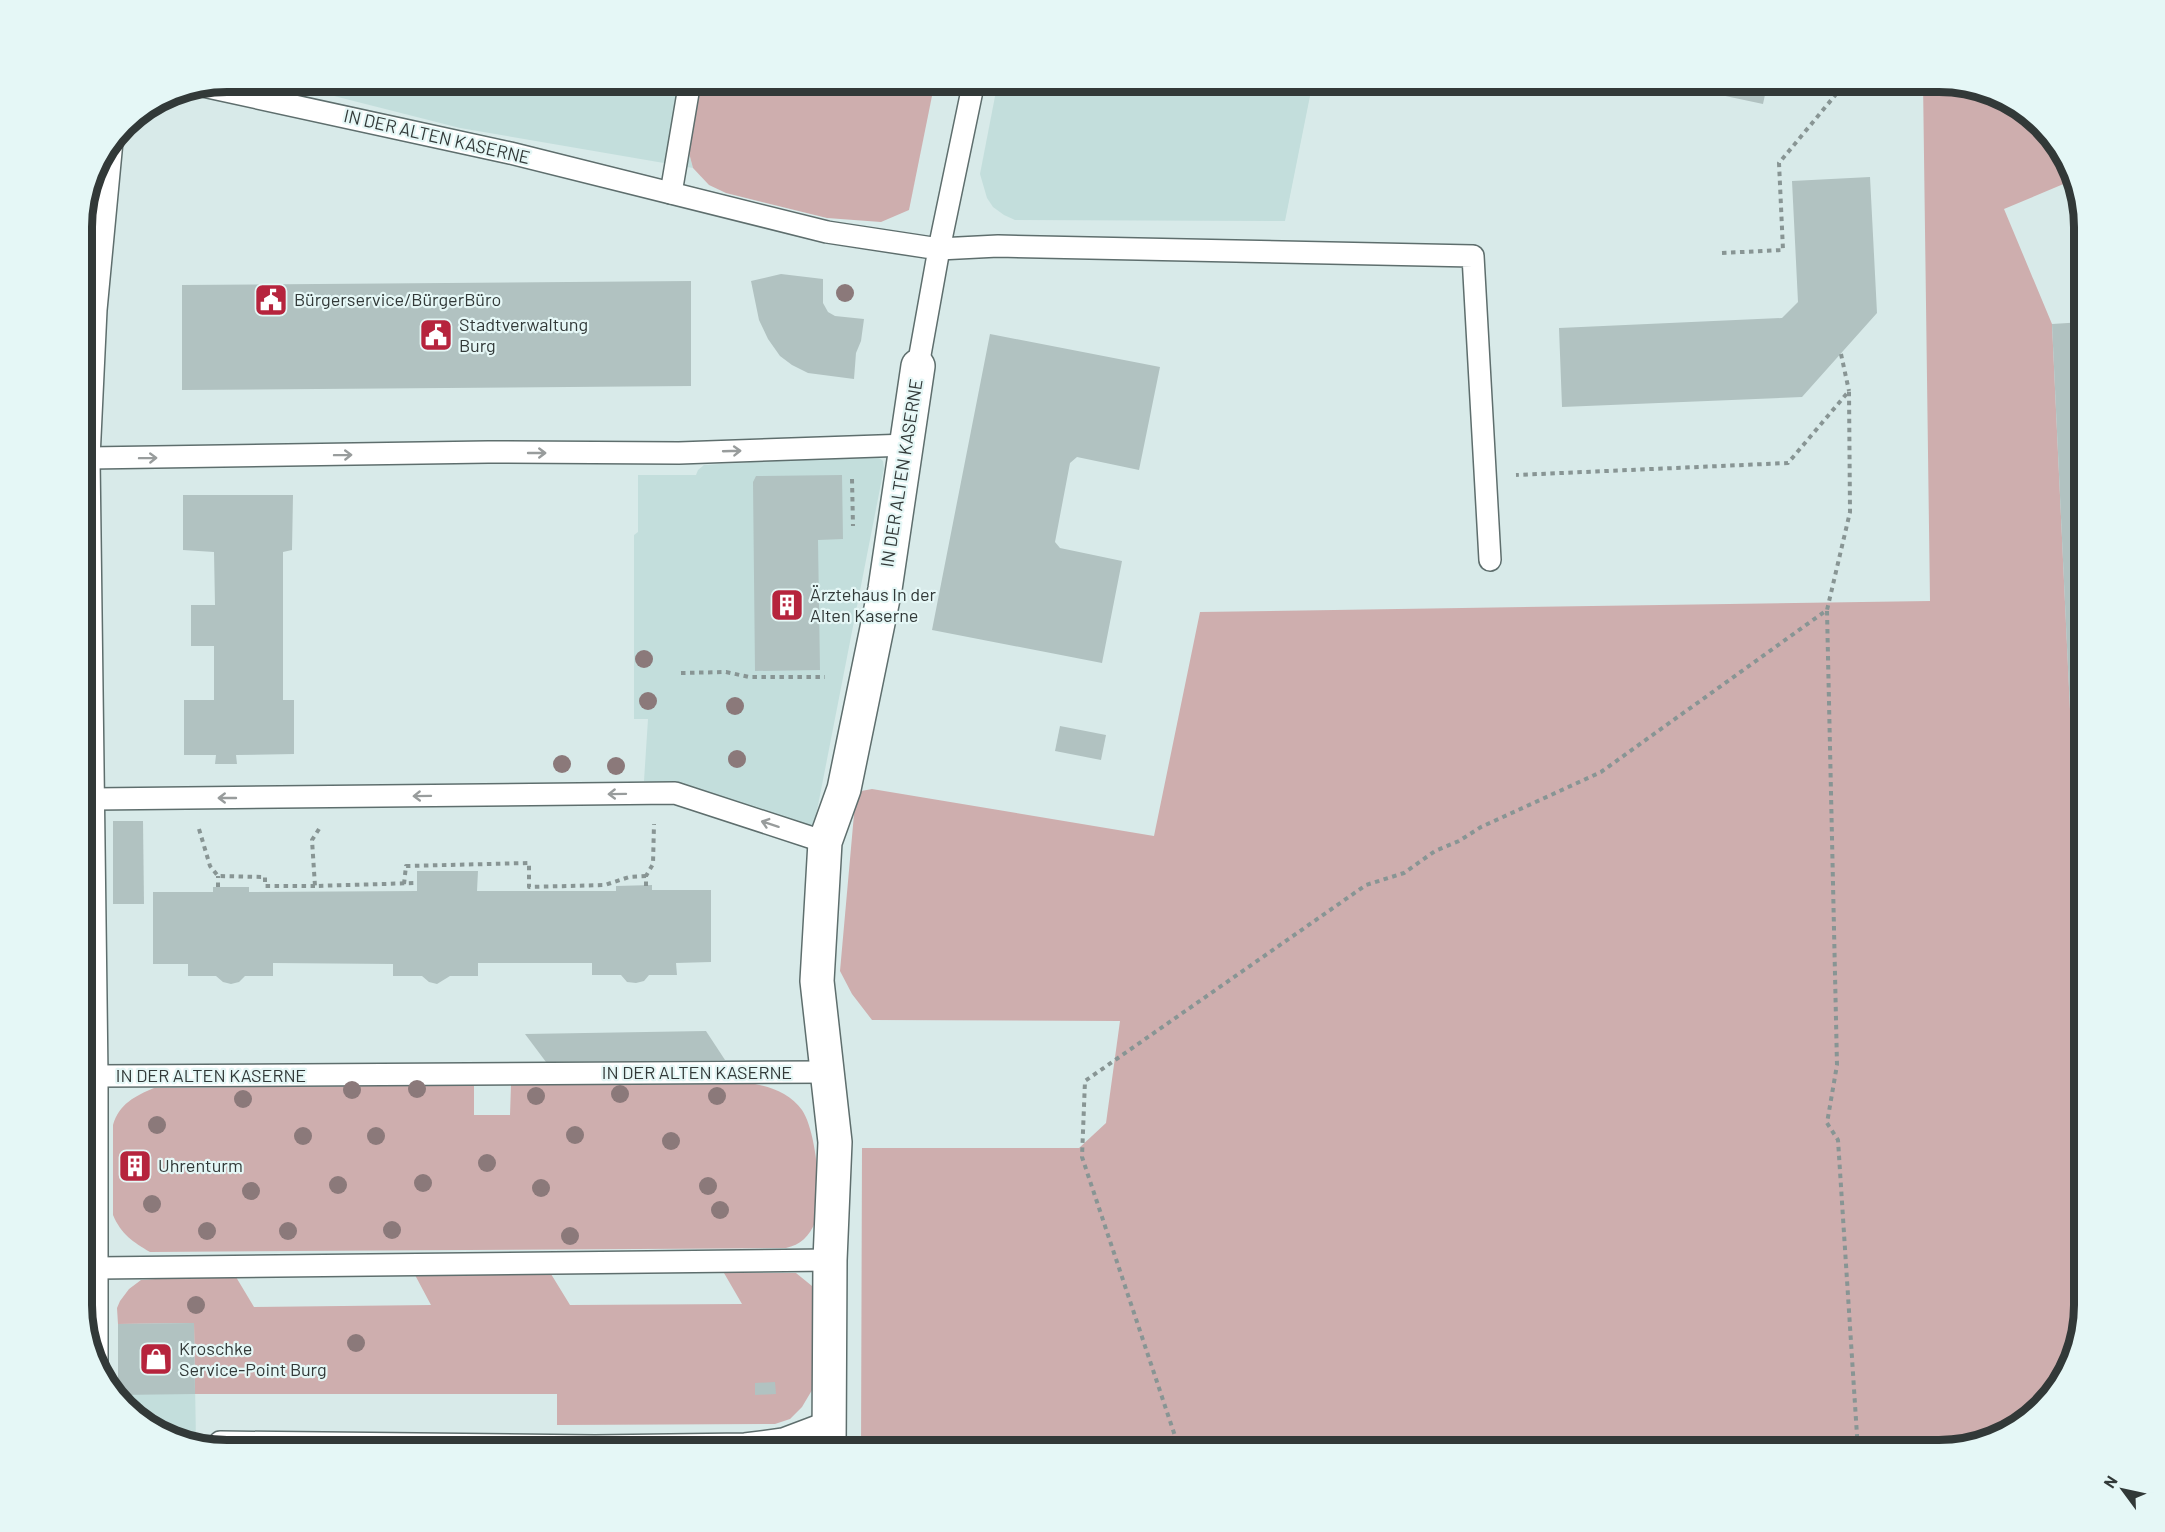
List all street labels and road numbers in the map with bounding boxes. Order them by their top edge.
street label: IN DER ALTEN KASERNE [342,104,532,168]
street label: IN DER ALTEN KASERNE [875,377,927,569]
street label: IN DER ALTEN KASERNE [602,1061,792,1083]
street label: IN DER ALTEN KASERNE [116,1064,306,1086]

